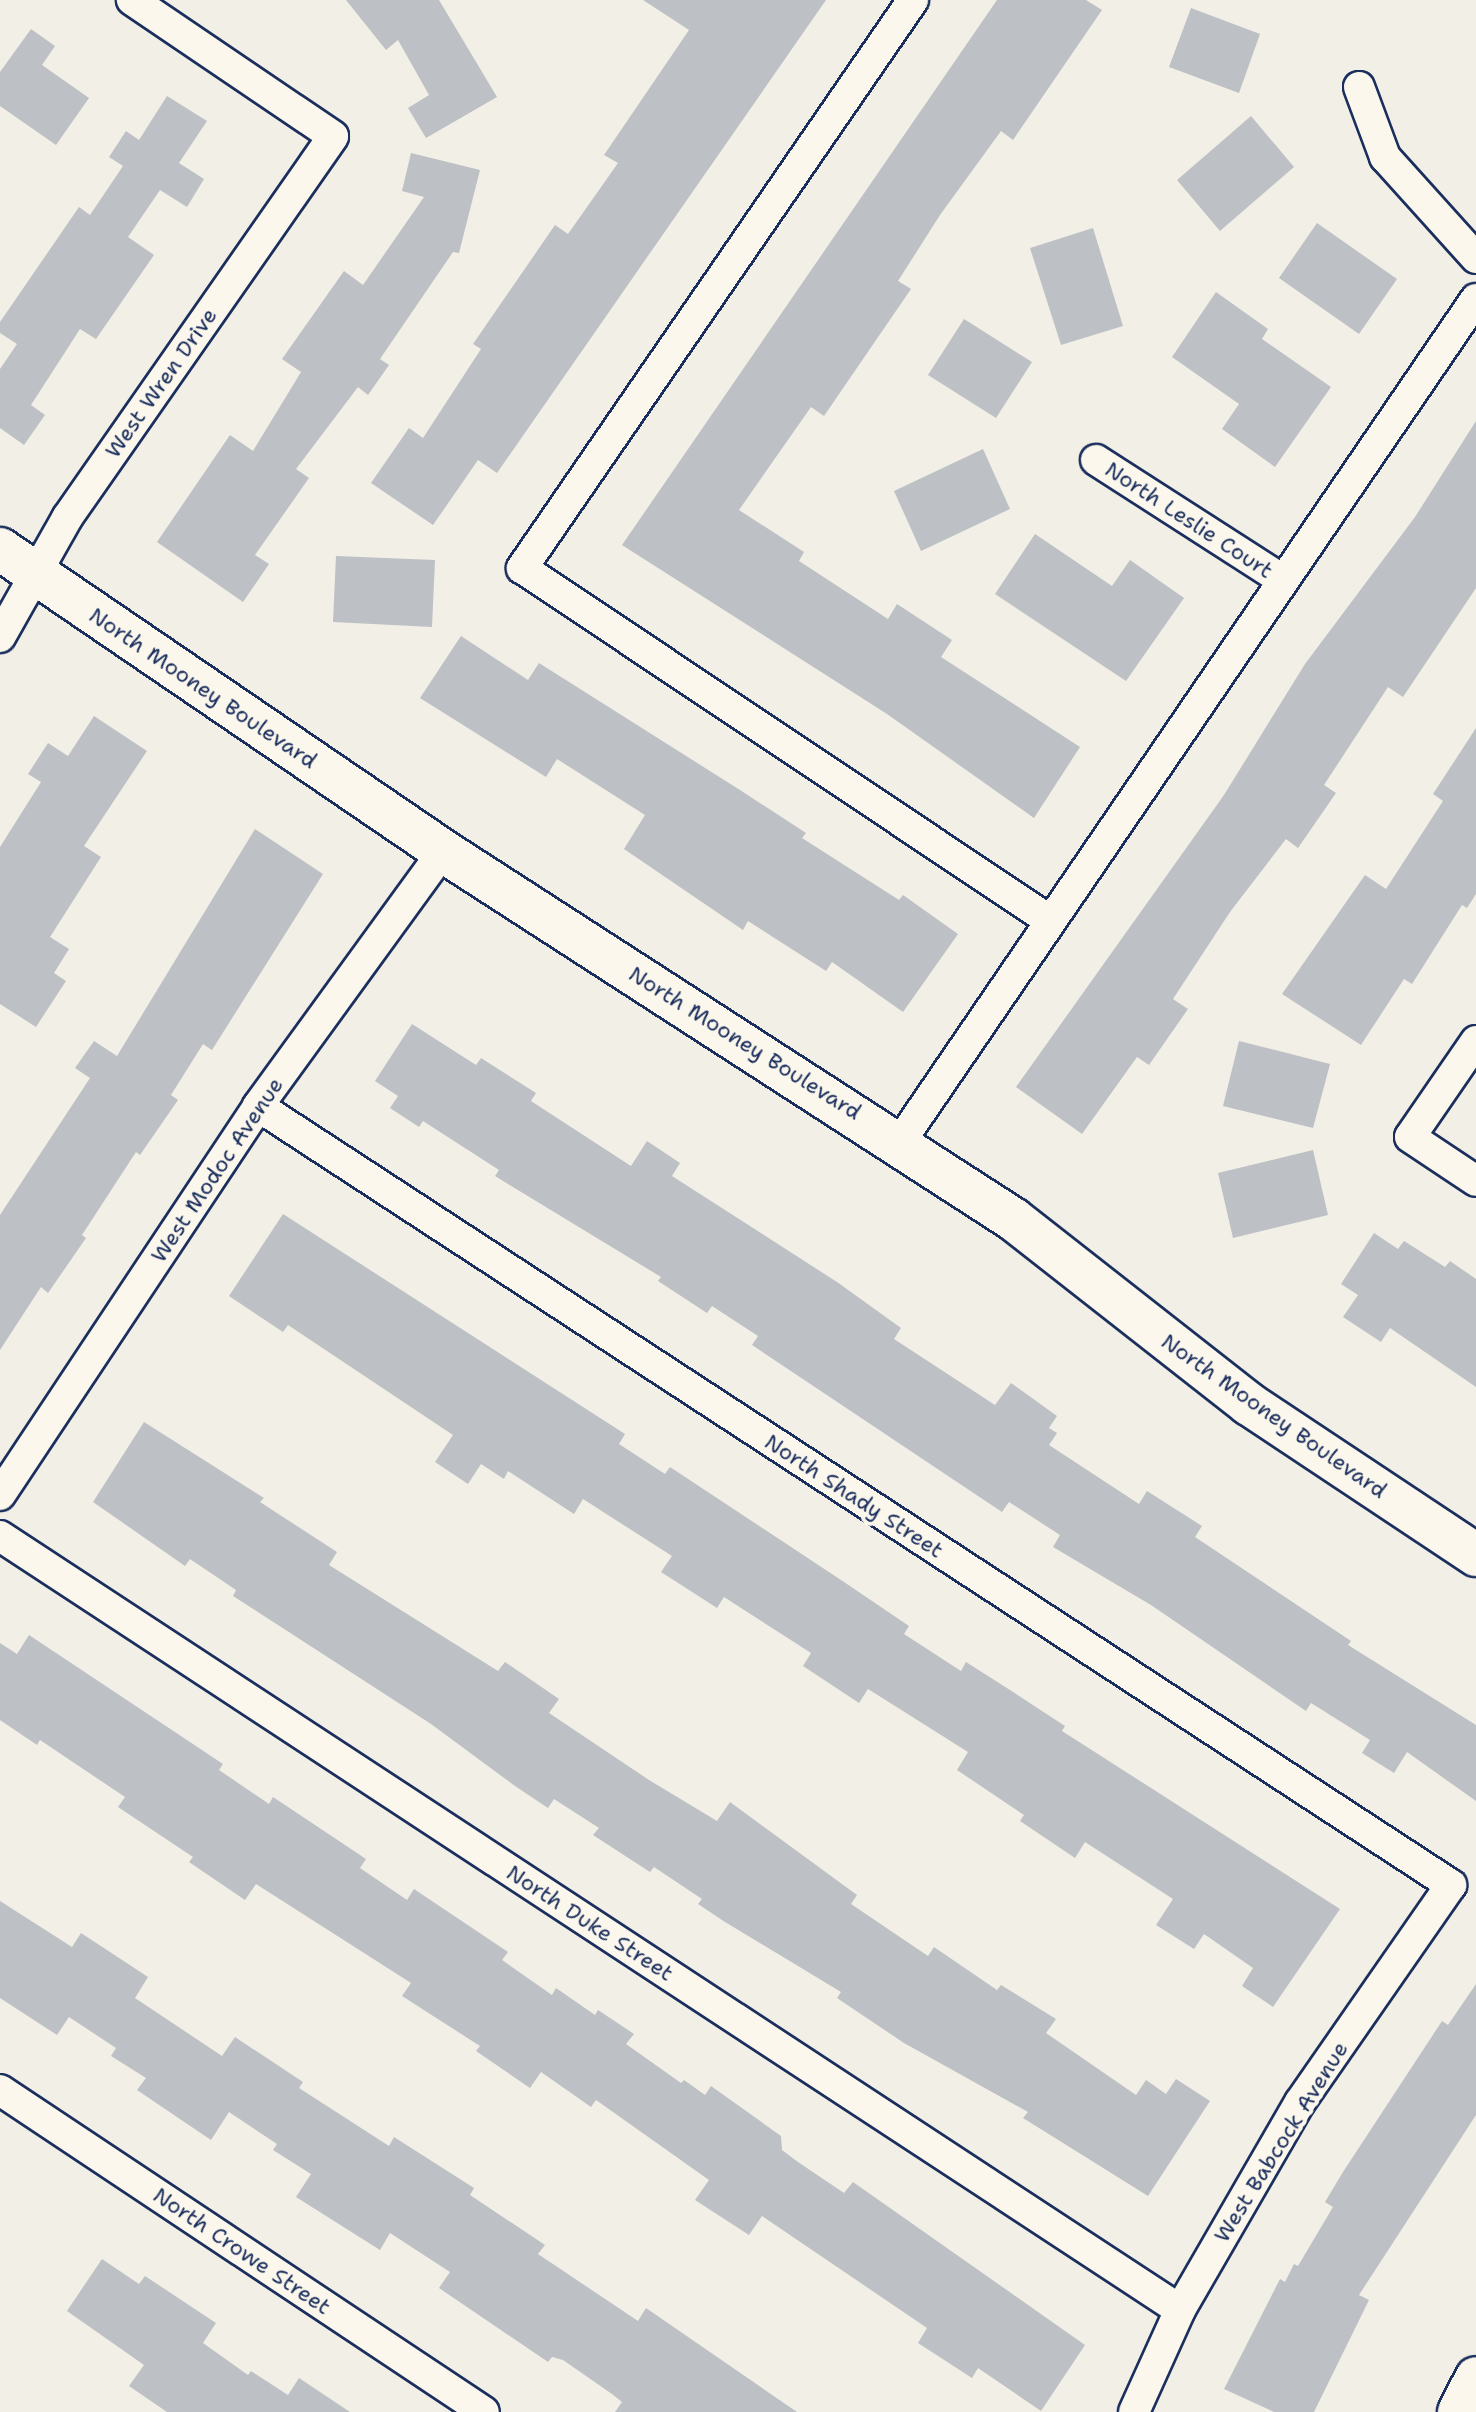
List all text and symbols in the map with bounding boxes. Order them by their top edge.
street label: West Wren Drive [99,303,223,463]
street label: North Leslie Court [1100,456,1278,584]
street label: North Mooney Boulevard [84,602,322,774]
street label: North Mooney Boulevard [624,961,866,1125]
street label: West Modoc Avenue [145,1072,289,1268]
street label: North Mooney Boulevard [1156,1328,1392,1504]
street label: North Shady Street [760,1428,948,1564]
street label: North Duke Street [502,1859,678,1987]
street label: West Babcock Avenue [1208,2037,1354,2247]
street label: North Crowe Street [148,2182,336,2320]

